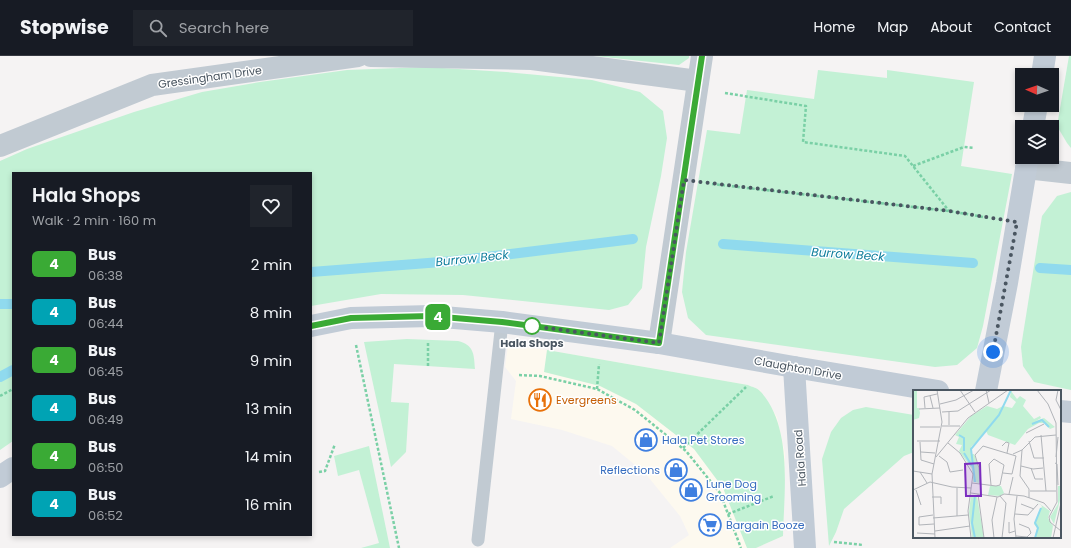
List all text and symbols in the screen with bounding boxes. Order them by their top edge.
search box [133,10,413,46]
text: Stopwise [20,14,109,41]
icon: search [147,17,169,39]
text: Search here [179,17,269,38]
text: Home [813,17,855,37]
text: Map [877,17,908,37]
text: About [930,17,972,37]
text: Contact [994,17,1051,37]
street label: Gressingham Drive [157,62,263,92]
north arrow [1015,68,1059,112]
map controls [1015,68,1059,164]
button: layers [1015,120,1059,164]
text: Hala Shops [32,182,141,209]
button: heart [250,185,292,227]
text: Walk · 2 min · 160 m [32,211,156,230]
water label: Burrow Beck [811,243,886,265]
text: Bus [88,244,116,265]
water label: Burrow Beck [435,246,510,270]
text: 4 [49,254,59,274]
text: 2 min [251,254,292,275]
text: 06:38 [88,266,123,285]
text: Bus [88,292,116,313]
text: 4 [49,302,59,322]
text: 8 min [250,302,292,323]
line badge: 4 [425,304,451,330]
text: 4 [433,307,443,327]
text: 06:44 [88,314,124,333]
marker: Hala Shops [523,317,541,335]
place label: Hala Shops [500,335,564,351]
text: Bus [88,340,116,361]
your location [983,342,1003,362]
text: 4 [49,350,59,370]
text: 9 min [250,350,292,371]
street label: Claughton Drive [753,352,843,384]
text: 06:45 [88,362,124,381]
restaurant icon: Evergreens [527,387,553,413]
text: Bus [88,388,116,409]
inset map [913,390,1061,538]
place label: Evergreens [556,392,617,408]
text: 4 [49,398,59,418]
text: 13 min [246,398,292,419]
text: 06:49 [88,410,124,429]
shop icon: Hala Pet Stores [633,427,659,453]
street label: Hala Road [790,429,810,487]
place label: Hala Pet Stores [662,432,745,448]
text: Bus [88,436,116,457]
text: 4 [49,446,59,466]
text: 14 min [245,446,292,467]
shop icon: Reflections [663,457,689,483]
text: 06:50 [88,458,124,477]
place label: Reflections [600,462,660,478]
place label: Lune Dog Grooming [706,476,761,505]
shop icon: Lune Dog Grooming [678,477,704,503]
text: Bus [88,484,116,505]
text: 4 [49,494,59,514]
text: 16 min [245,494,292,515]
text: 06:52 [88,506,123,525]
supermarket icon: Bargain Booze [697,512,723,538]
place label: Bargain Booze [726,517,805,533]

